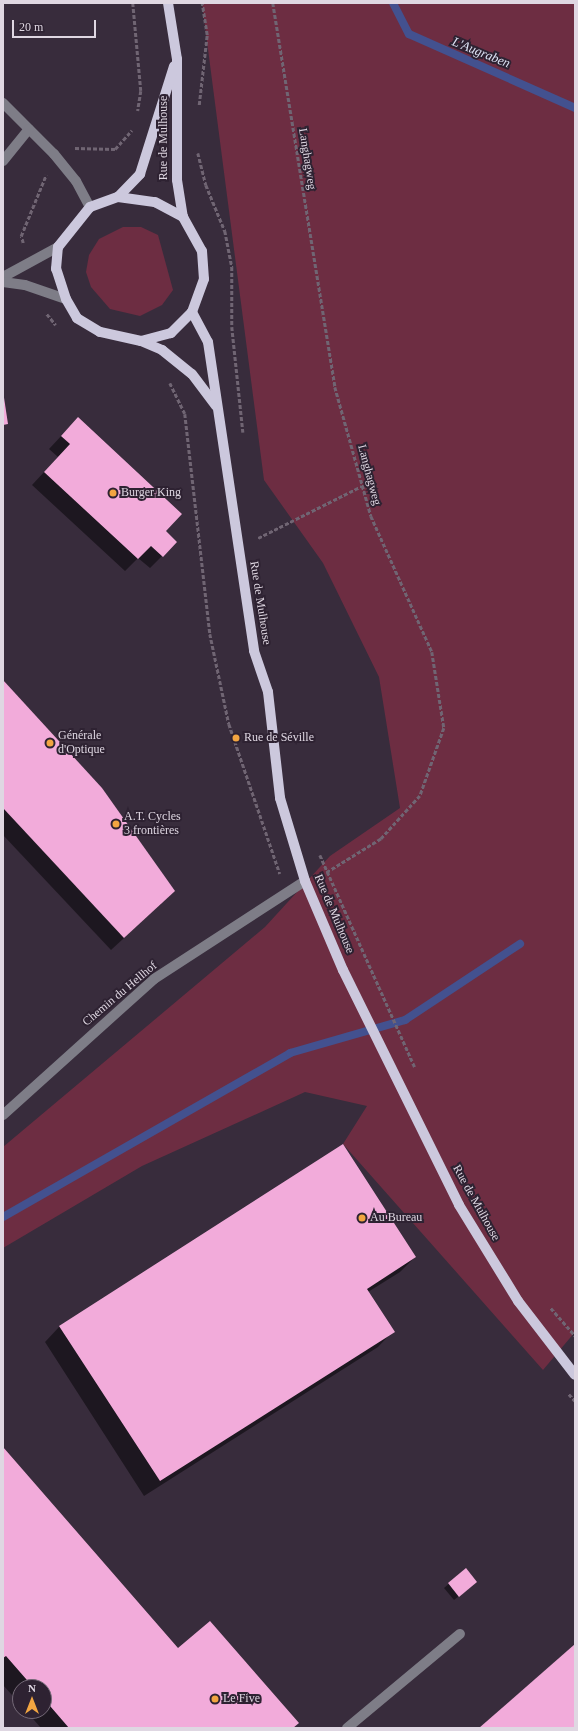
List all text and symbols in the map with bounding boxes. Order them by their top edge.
scale bar [14,12,98,38]
text: 20 m [19,20,43,34]
water label: L'Augraben [450,34,512,72]
street label: Rue de Mulhouse [157,96,171,180]
street label: Langhagweg [295,127,319,191]
street label: Langhagweg [354,443,384,507]
place label: Burger King [121,486,181,500]
marker: Burger King [108,488,118,498]
street label: Rue de Mulhouse [246,560,274,646]
place label: Générale d'Optique [58,729,105,757]
place label: Rue de Séville [244,731,314,745]
marker: Rue de Séville [231,733,241,743]
marker: Générale d'Optique [45,738,55,748]
place label: A.T. Cycles 3 frontières [124,810,181,838]
marker: A.T. Cycles 3 frontières [111,819,121,829]
street label: Rue de Mulhouse [311,872,357,956]
street label: Chemin du Hellhof [80,959,160,1029]
street label: Rue de Mulhouse [449,1162,503,1244]
place label: Au Bureau [370,1211,422,1225]
marker: Au Bureau [357,1213,367,1223]
north arrow [12,1679,52,1719]
text: N [28,1682,36,1694]
place label: Le Five [223,1692,260,1706]
marker: Le Five [210,1694,220,1704]

